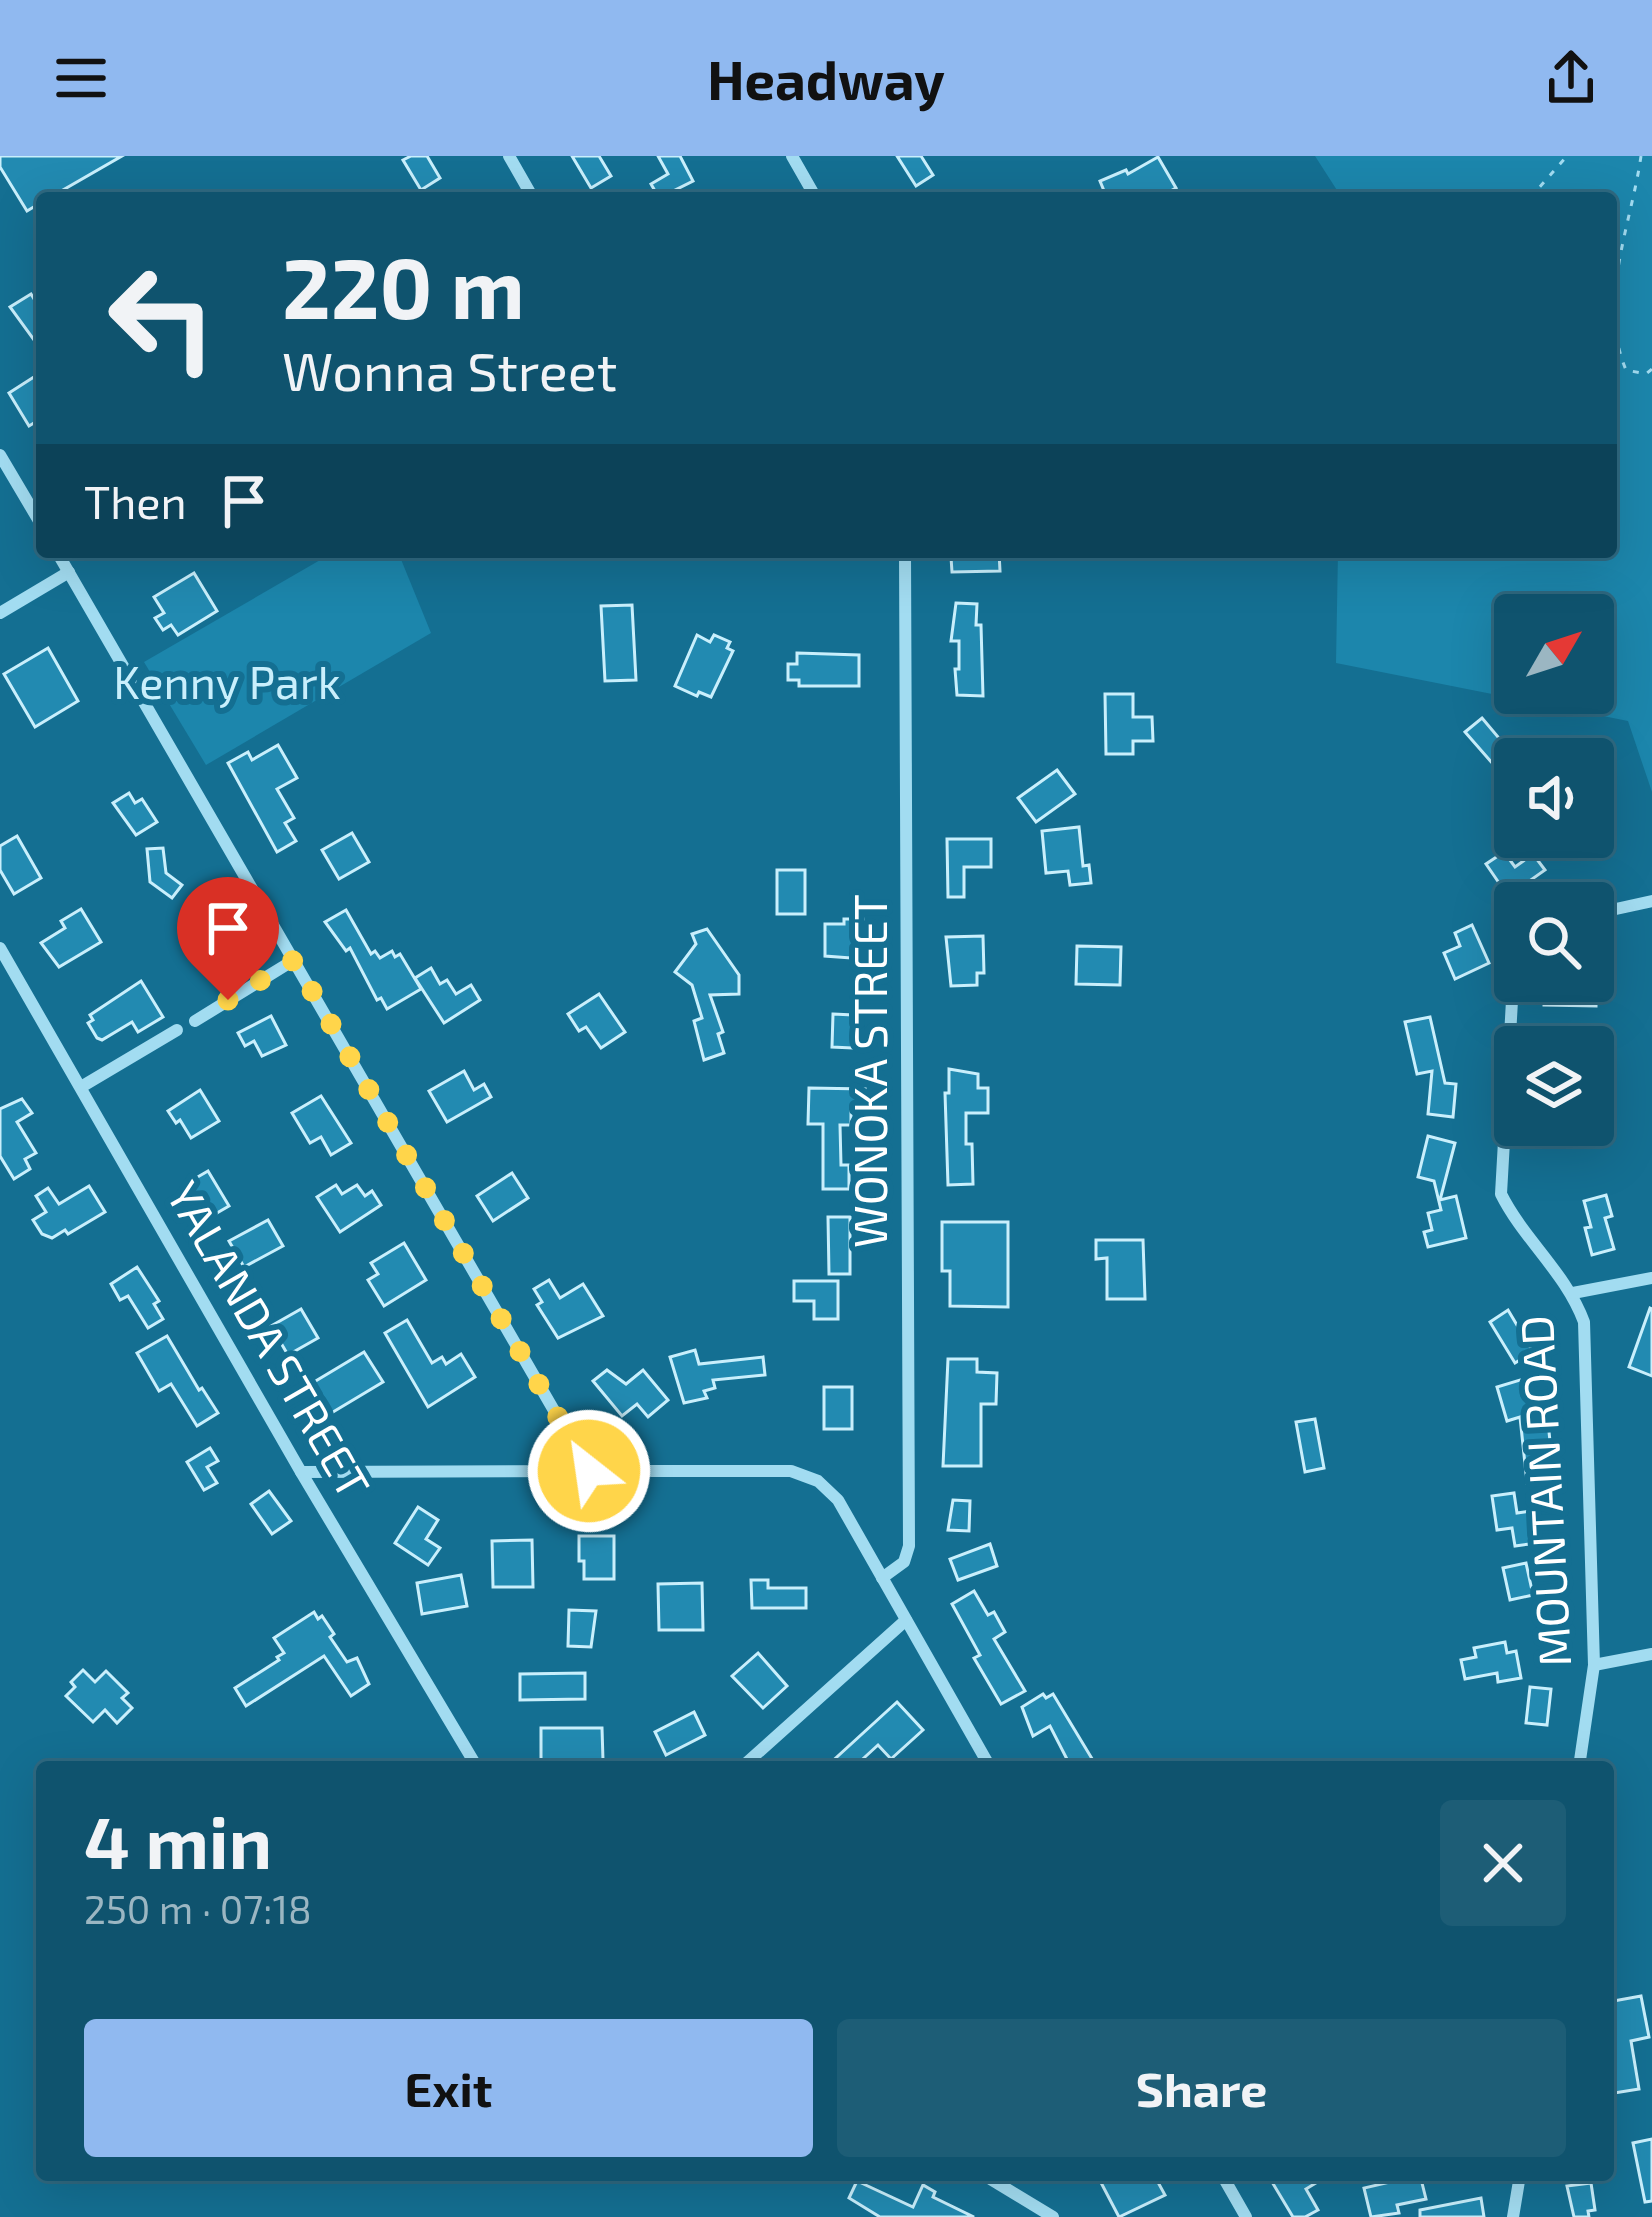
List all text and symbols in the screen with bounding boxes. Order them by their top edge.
icon: menu [48,45,114,111]
icon: share [1538,45,1604,111]
text: Headway [707,46,945,111]
text: 220 m [282,235,525,336]
icon: left [84,240,240,396]
text: Wonna Street [282,337,617,402]
icon: arrive [211,468,277,534]
text: Then [84,474,187,528]
north arrow [1494,594,1614,714]
map controls [1494,594,1614,1146]
park label: Kenny Park [113,654,341,708]
button: sound [1494,738,1614,858]
pin [177,877,279,1000]
button: search [1494,882,1614,1002]
street label: WONOKA STREET [842,894,896,1248]
icon: arrive [195,895,261,961]
button: layers [1494,1026,1614,1146]
street label: YALANDA STREET [157,1171,382,1507]
street label: MOUNTAIN ROAD [1508,1314,1580,1668]
position arrow [526,1408,652,1534]
text: 4 min [84,1797,272,1883]
button: close [1440,1800,1566,1926]
text: 250 m · 07:18 [84,1885,312,1932]
button: Exit [84,2019,813,2157]
button: Share [837,2019,1566,2157]

